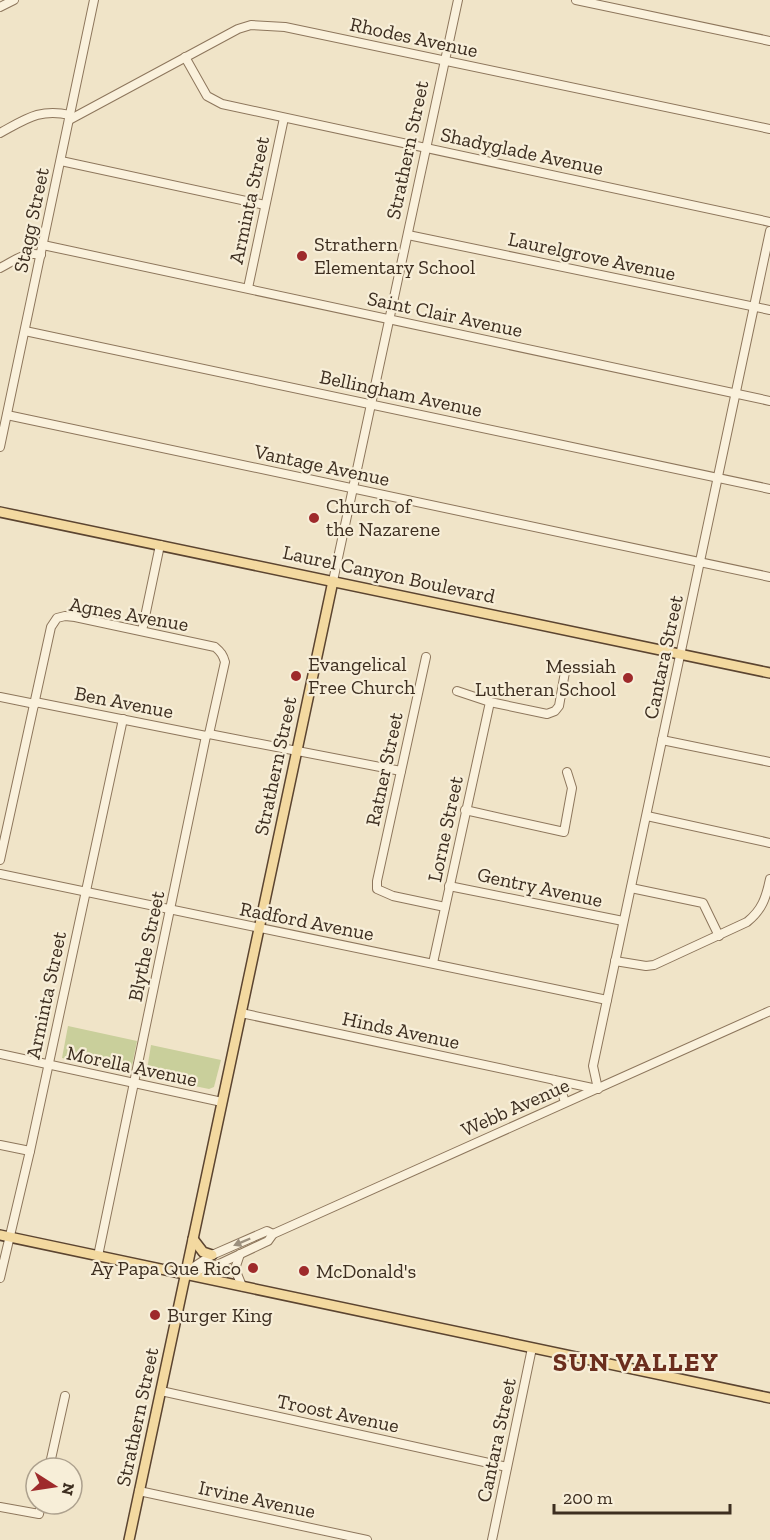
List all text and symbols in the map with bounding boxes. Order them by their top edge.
street label: Rhodes Avenue [348,12,480,62]
street label: Strathern Street [381,78,434,222]
street label: Shadyglade Avenue [438,122,606,180]
street label: Arminta Street [224,133,274,266]
street label: Stagg Street [8,165,54,275]
street label: Laurelgrove Avenue [506,227,678,285]
place label: Strathern Elementary School [314,232,475,279]
marker: Strathern Elementary School [295,249,309,263]
street label: Saint Clair Avenue [365,286,525,342]
street label: Bellingham Avenue [318,364,484,422]
street label: Vantage Avenue [251,439,392,491]
place label: Church of the Nazarene [326,494,440,541]
marker: Church of the Nazarene [307,511,321,525]
street label: Laurel Canyon Boulevard [281,540,497,608]
street label: Agnes Avenue [68,592,190,636]
street label: Cantara Street [638,592,688,721]
place label: Evangelical Free Church [308,652,416,699]
place label: Messiah Lutheran School [475,654,617,701]
marker: Evangelical Free Church [289,669,303,683]
marker: Messiah Lutheran School [621,671,635,685]
street label: Ben Avenue [73,681,175,723]
street label: Strathern Street [249,694,302,838]
street label: Ratner Street [360,709,408,828]
street label: Lorne Street [422,773,468,884]
street label: Gentry Avenue [475,862,605,912]
street label: Blythe Street [123,888,170,1004]
street label: Radford Avenue [238,896,376,946]
street label: Arminta Street [21,928,71,1061]
street label: Hinds Avenue [340,1006,462,1054]
street label: Morella Avenue [65,1040,199,1092]
street label: Webb Avenue [457,1072,573,1142]
one-way arrow [234,1237,251,1246]
place label: Ay Papa Que Rico [91,1256,241,1280]
place label: McDonald's [316,1259,416,1283]
marker: Ay Papa Que Rico [246,1261,260,1275]
marker: McDonald's [297,1264,311,1278]
place label: Burger King [167,1303,273,1327]
marker: Burger King [148,1308,162,1322]
street label: Strathern Street [111,1345,164,1489]
district label: SUN VALLEY [553,1346,719,1378]
street label: Cantara Street [471,1375,521,1504]
street label: Troost Avenue [275,1388,401,1438]
north arrow [24,1456,84,1516]
street label: Irvine Avenue [196,1475,318,1523]
scale bar [554,1477,730,1515]
text: N [58,1481,79,1497]
text: 200 m [563,1487,613,1509]

